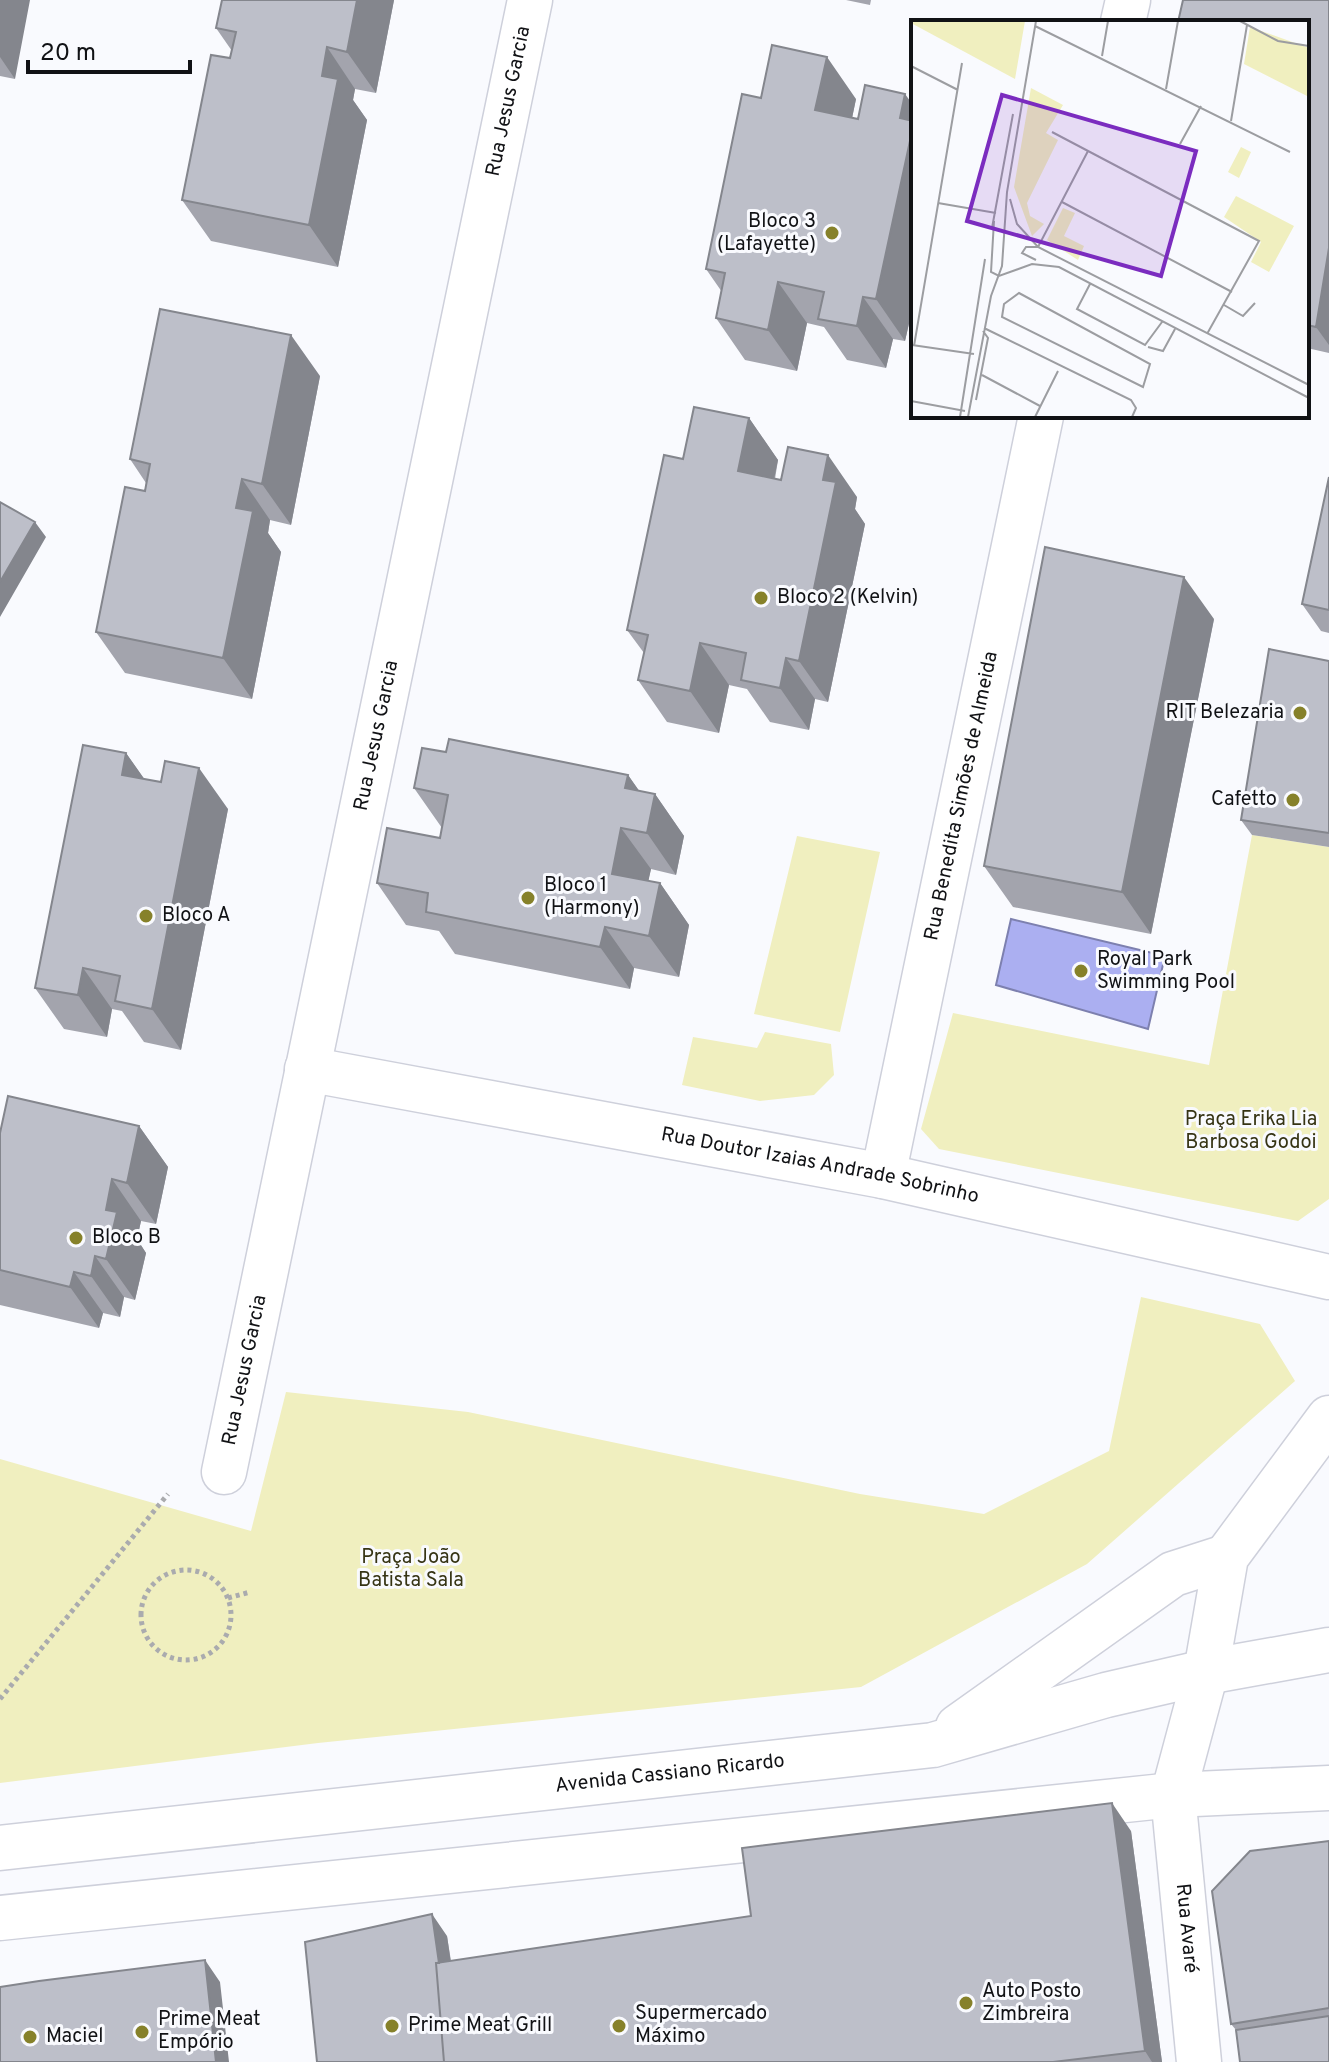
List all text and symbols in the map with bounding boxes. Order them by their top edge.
inset map [911,20,1309,418]
scale bar [28,24,190,74]
street label: Rua Jesus Garcia [481,24,537,179]
text: 20 m [40,39,96,69]
place label: Bloco 3 (Lafayette) [717,209,816,258]
marker: Bloco 3 (Lafayette) [823,224,841,242]
place label: Bloco 2 (Kelvin) [777,585,918,611]
marker: Bloco 2 (Kelvin) [752,589,770,607]
street label: Rua Benedita Simões de Almeida [919,649,1005,943]
street label: Rua Jesus Garcia [349,658,405,813]
place label: RIT Belezaria [1166,700,1284,726]
marker: RIT Belezaria [1291,704,1309,722]
place label: Cafetto [1211,787,1277,813]
marker: Cafetto [1284,791,1302,809]
place label: Bloco 1 (Harmony) [544,873,640,922]
marker: Bloco 1 (Harmony) [519,889,537,907]
place label: Bloco A [162,903,231,929]
marker: Bloco A [137,907,155,925]
place label: Royal Park Swimming Pool [1097,947,1235,996]
marker: Royal Park Swimming Pool [1072,962,1090,980]
park label: Praça Erika Lia Barbosa Godoi [1185,1107,1317,1156]
street label: Rua Doutor Izaias Andrade Sobrinho [659,1122,981,1210]
place label: Bloco B [92,1225,161,1251]
marker: Bloco B [67,1229,85,1247]
street label: Rua Jesus Garcia [217,1293,273,1448]
park label: Praça João Batista Sala [358,1545,464,1594]
street label: Avenida Cassiano Ricardo [554,1748,786,1800]
street label: Rua Avaré [1169,1882,1203,1974]
place label: Auto Posto Zimbreira [982,1979,1081,2028]
marker: Auto Posto Zimbreira [957,1994,975,2012]
place label: Supermercado Máximo [635,2001,767,2050]
place label: Prime Meat Empório [158,2007,261,2056]
place label: Prime Meat Grill [408,2013,552,2039]
marker: Prime Meat Grill [383,2017,401,2035]
marker: Supermercado Máximo [610,2017,628,2035]
marker: Prime Meat Empório [133,2023,151,2041]
place label: Maciel [46,2024,103,2050]
marker: Maciel [21,2028,39,2046]

